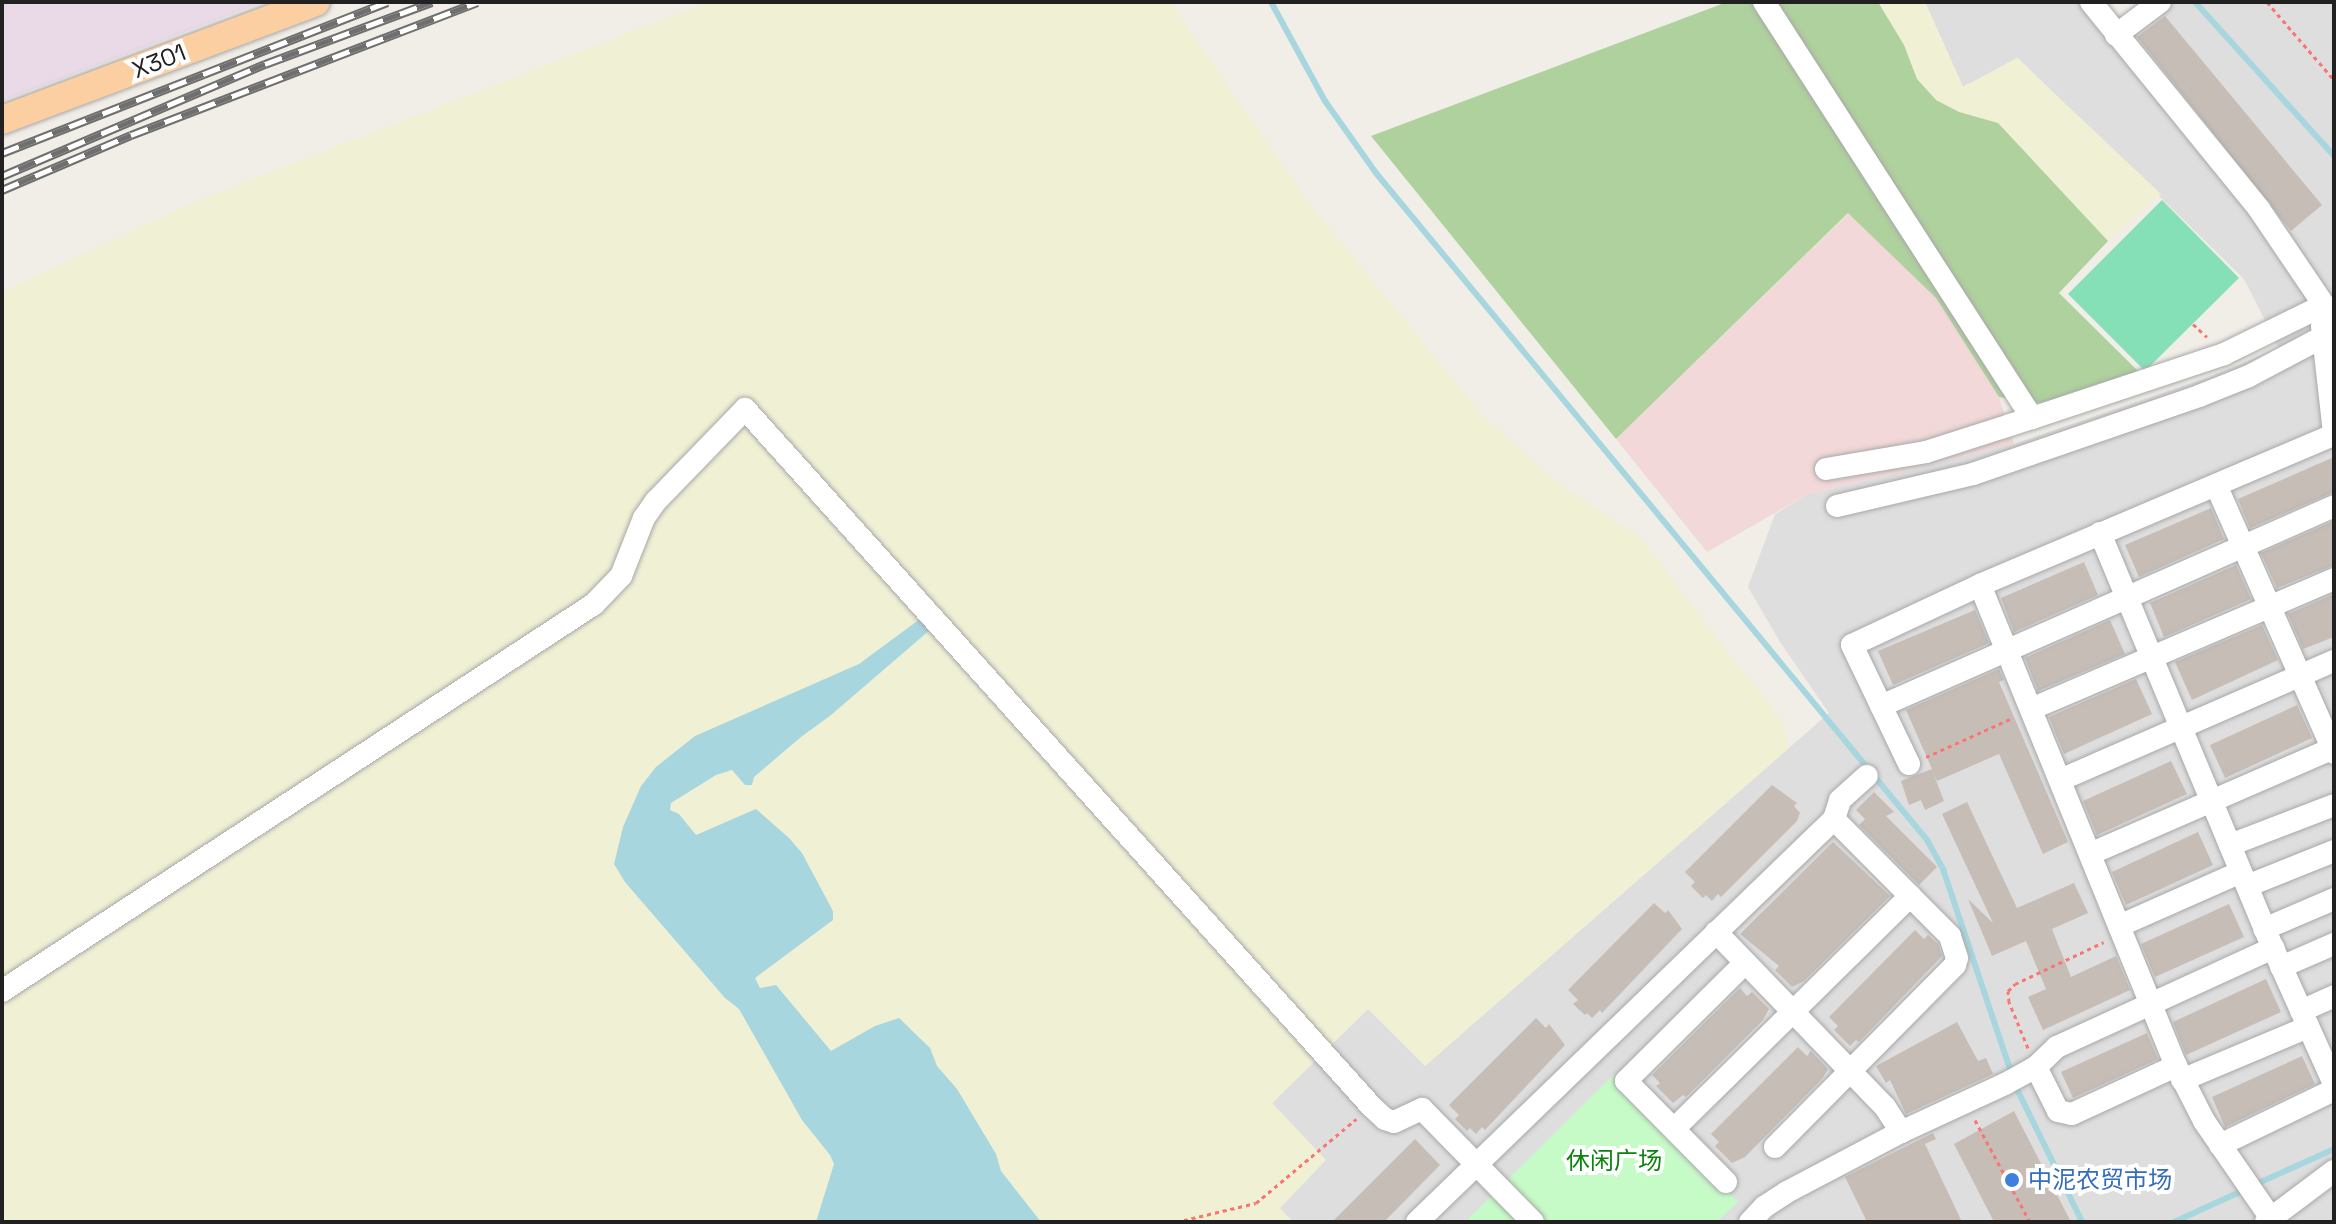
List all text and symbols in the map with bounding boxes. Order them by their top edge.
street label: X301 [128,38,190,84]
park label: 休闲广场 [1566,1147,1662,1175]
place label: 中泥农贸市场 [2028,1166,2172,1194]
marker: 中泥农贸市场 [2003,1171,2021,1189]

